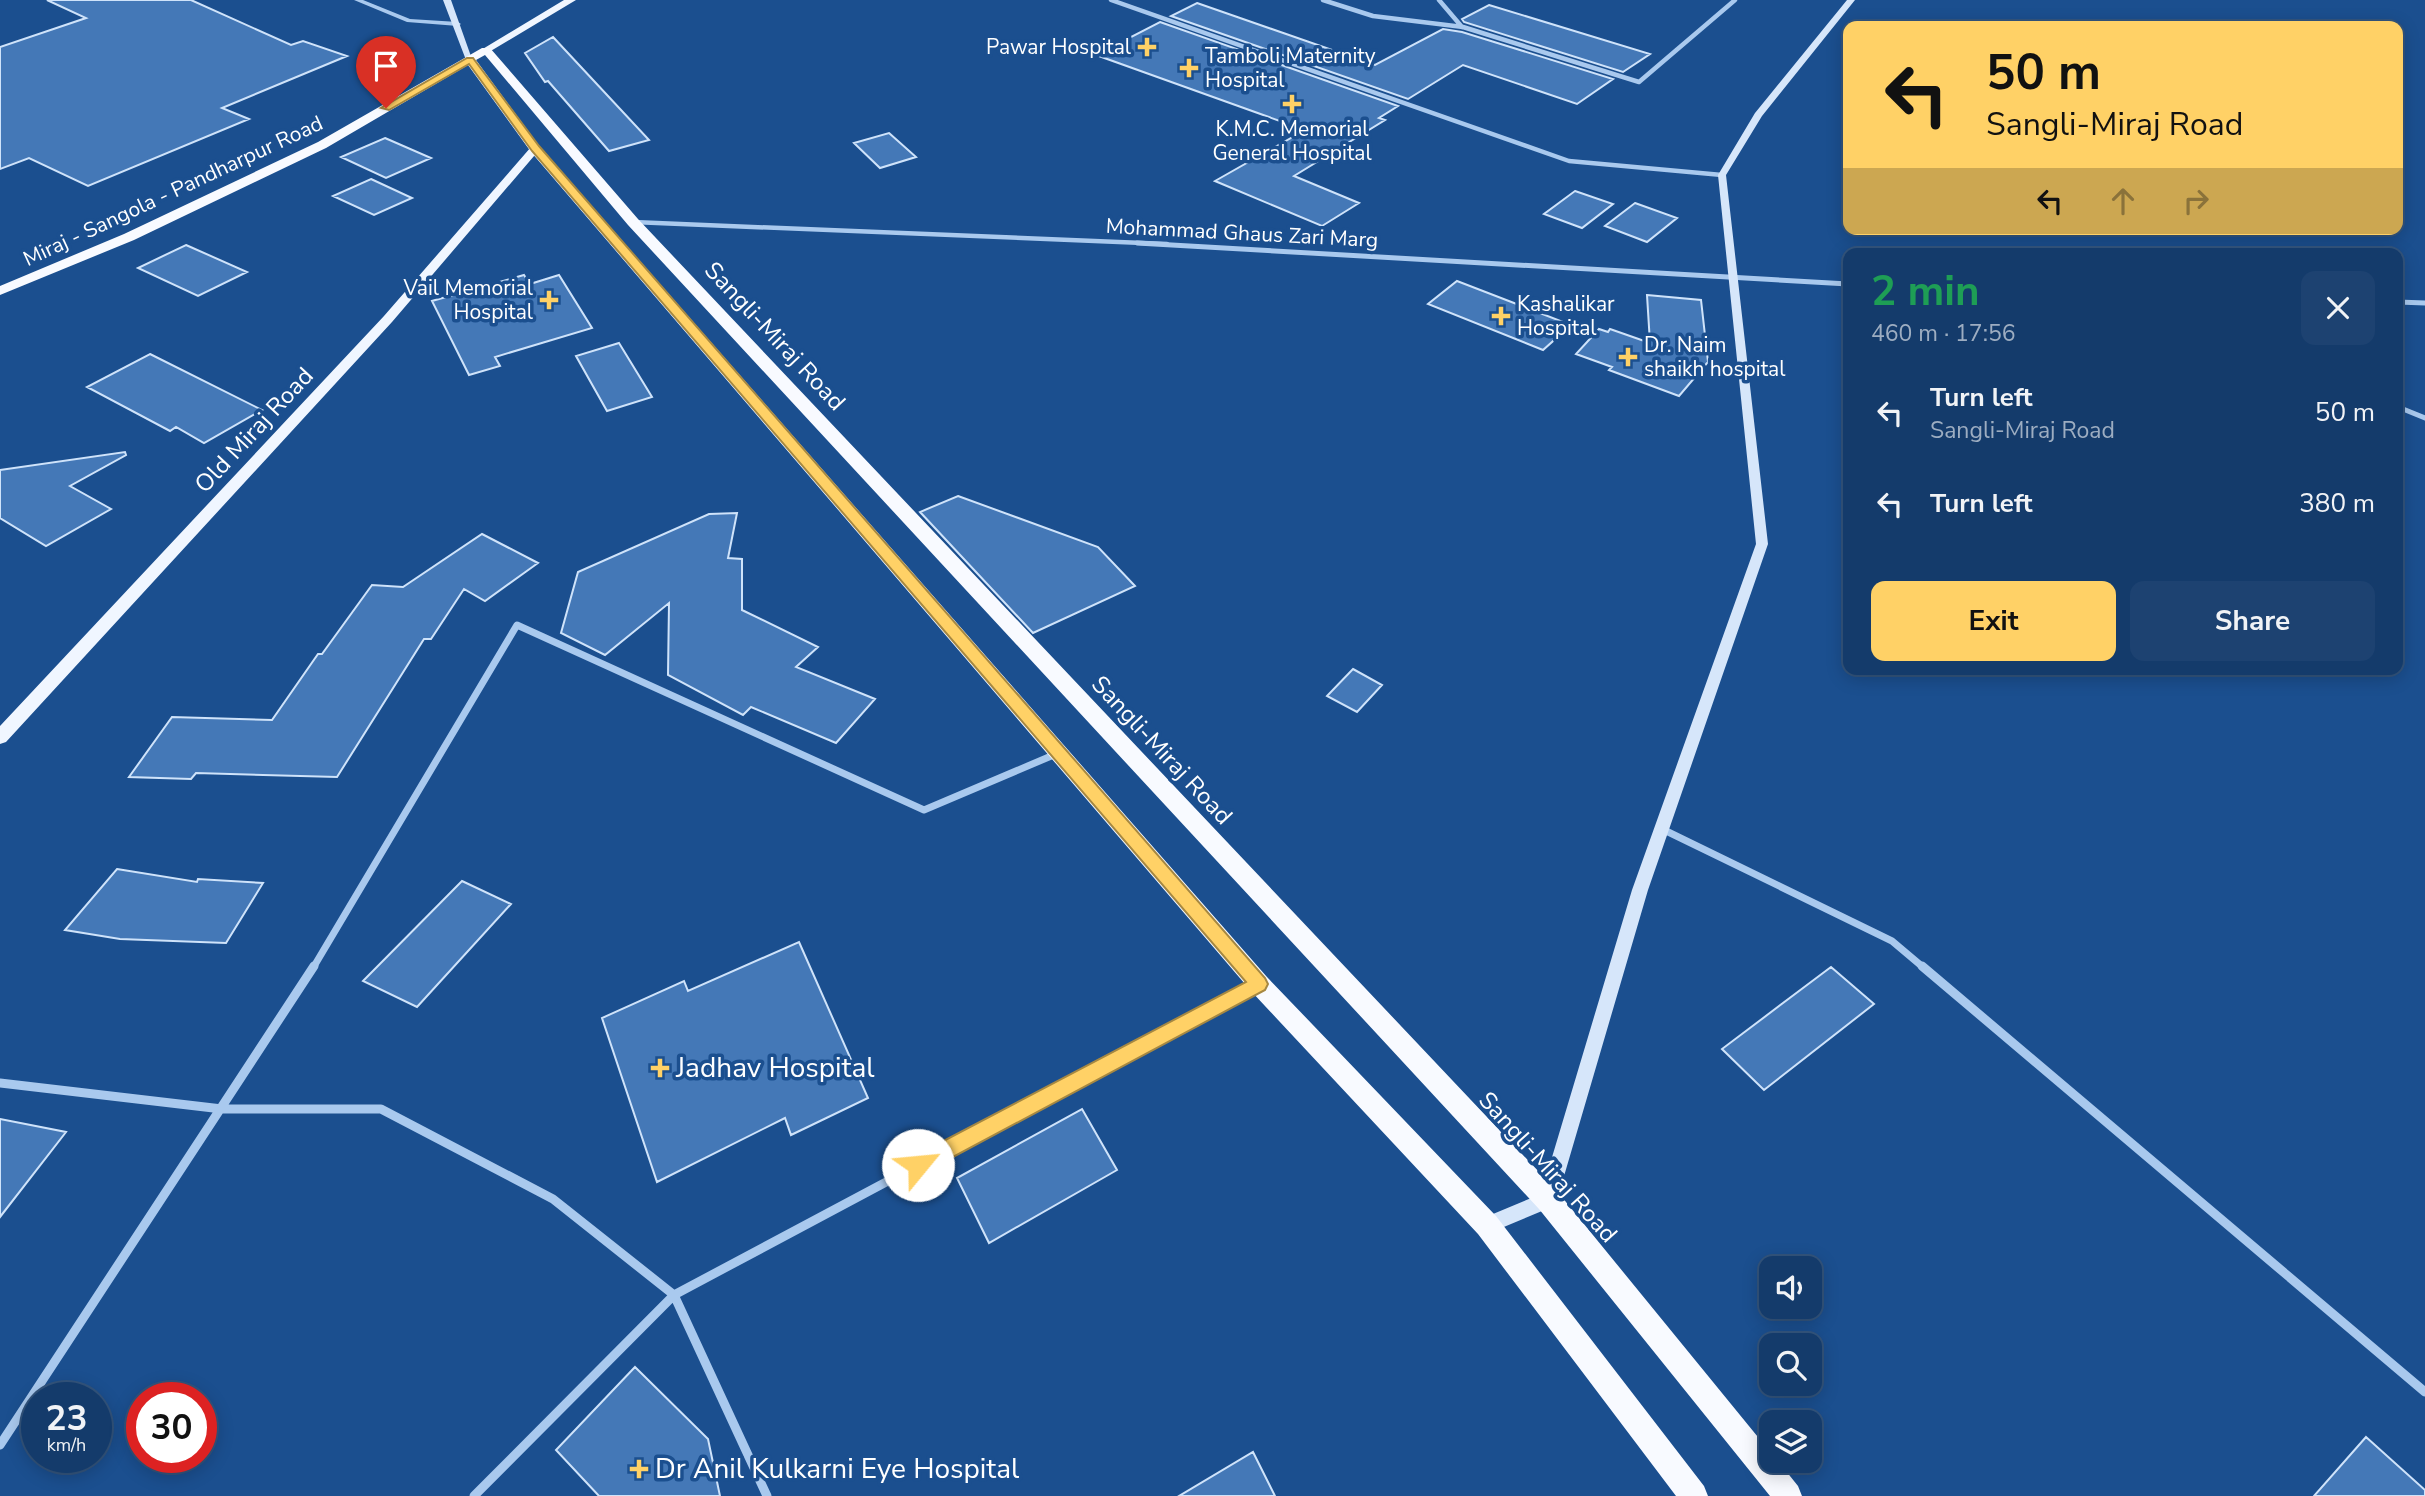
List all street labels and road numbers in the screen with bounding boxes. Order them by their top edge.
street label: Miraj - Sangola - Pandharpur Road [19,109,327,273]
street label: Mohammad Ghaus Zari Marg [1105,212,1379,254]
street label: Sangli-Miraj Road [697,255,853,417]
street label: Old Miraj Road [188,360,320,500]
street label: Sangli-Miraj Road [1084,669,1240,831]
street label: Sangli-Miraj Road [1472,1085,1624,1249]

